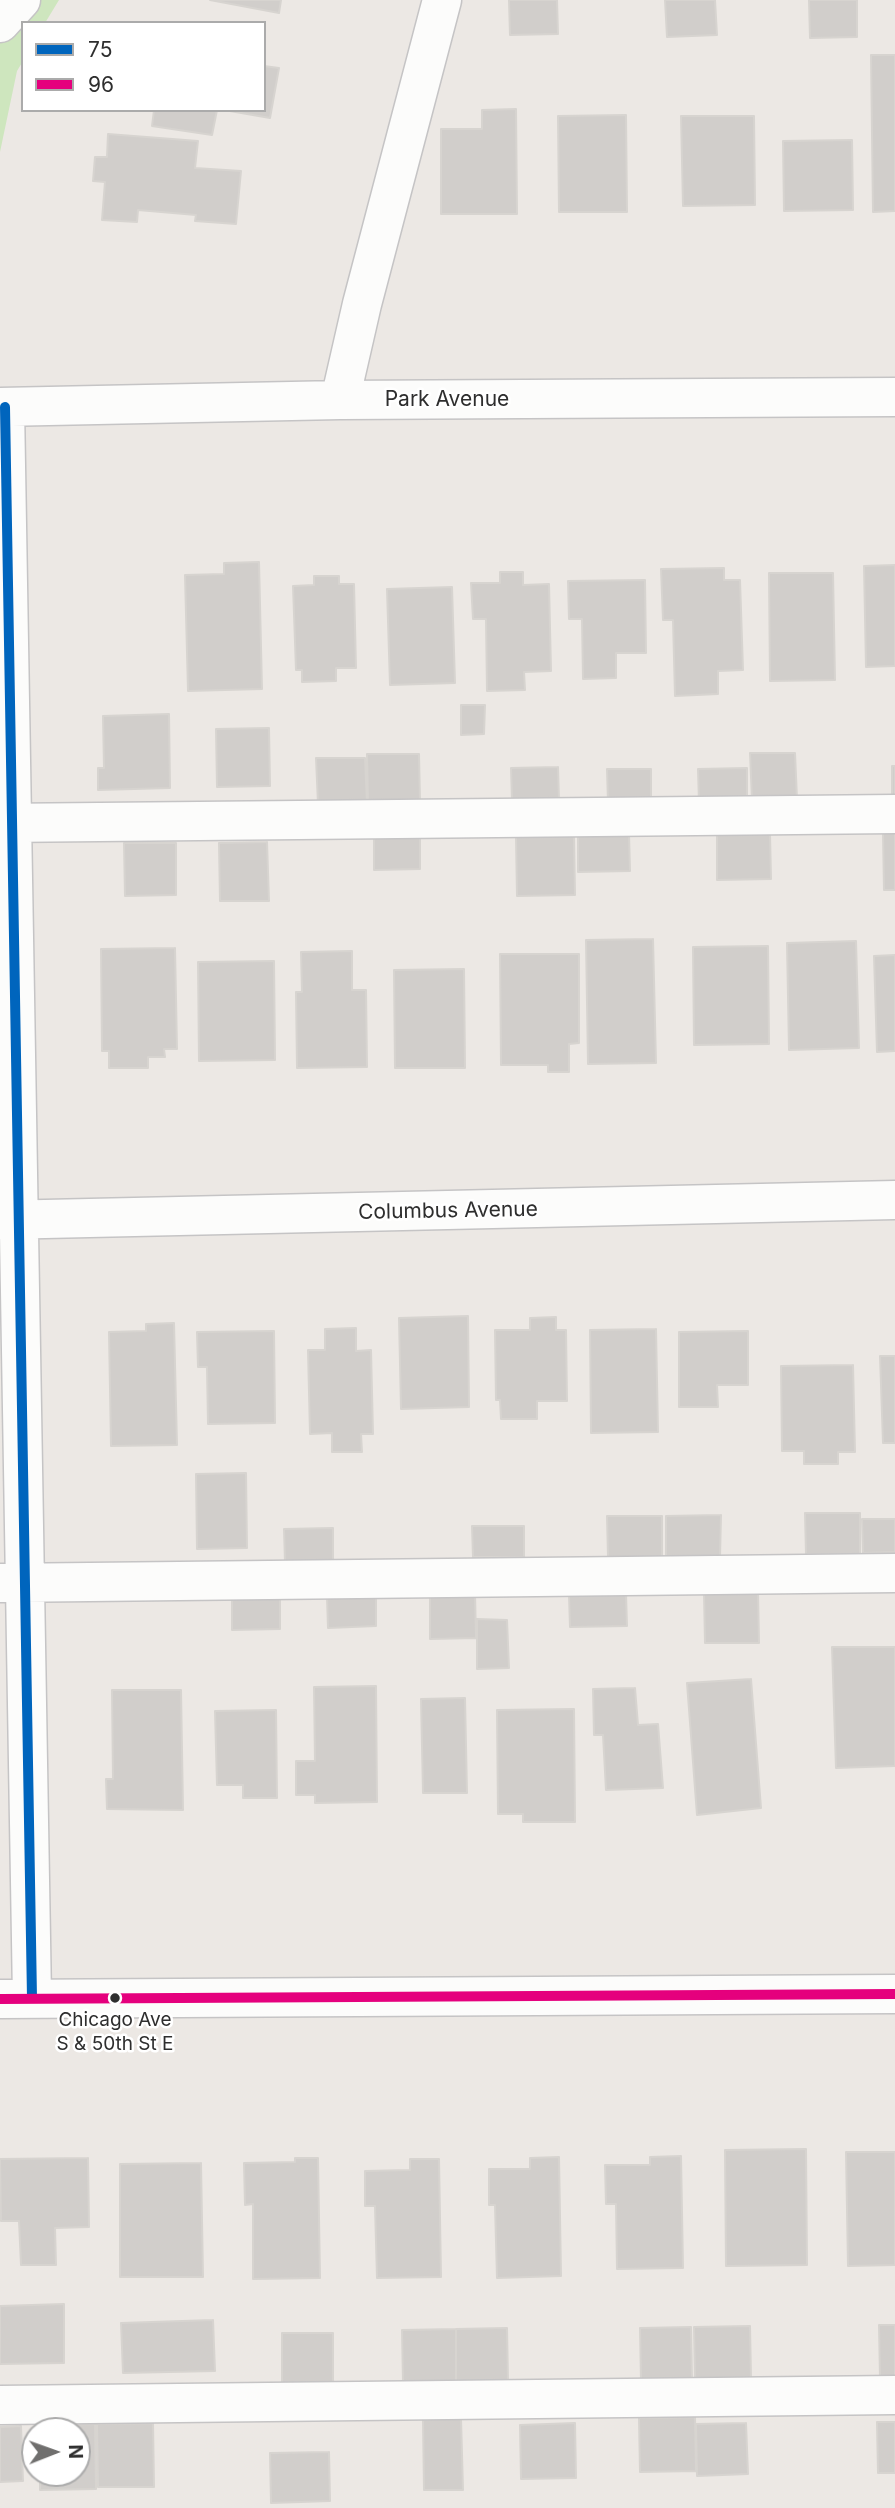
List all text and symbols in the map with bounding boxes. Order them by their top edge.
legend [21,21,266,112]
text: 75 [88,37,112,62]
text: 96 [88,72,114,97]
street label: Park Avenue [385,387,509,413]
street label: Columbus Avenue [358,1197,538,1225]
marker: Chicago Ave S & 50th St E [108,1991,122,2005]
place label: Chicago Ave S & 50th St E [57,2009,173,2053]
north arrow [21,2417,91,2487]
text: N [64,2444,87,2459]

